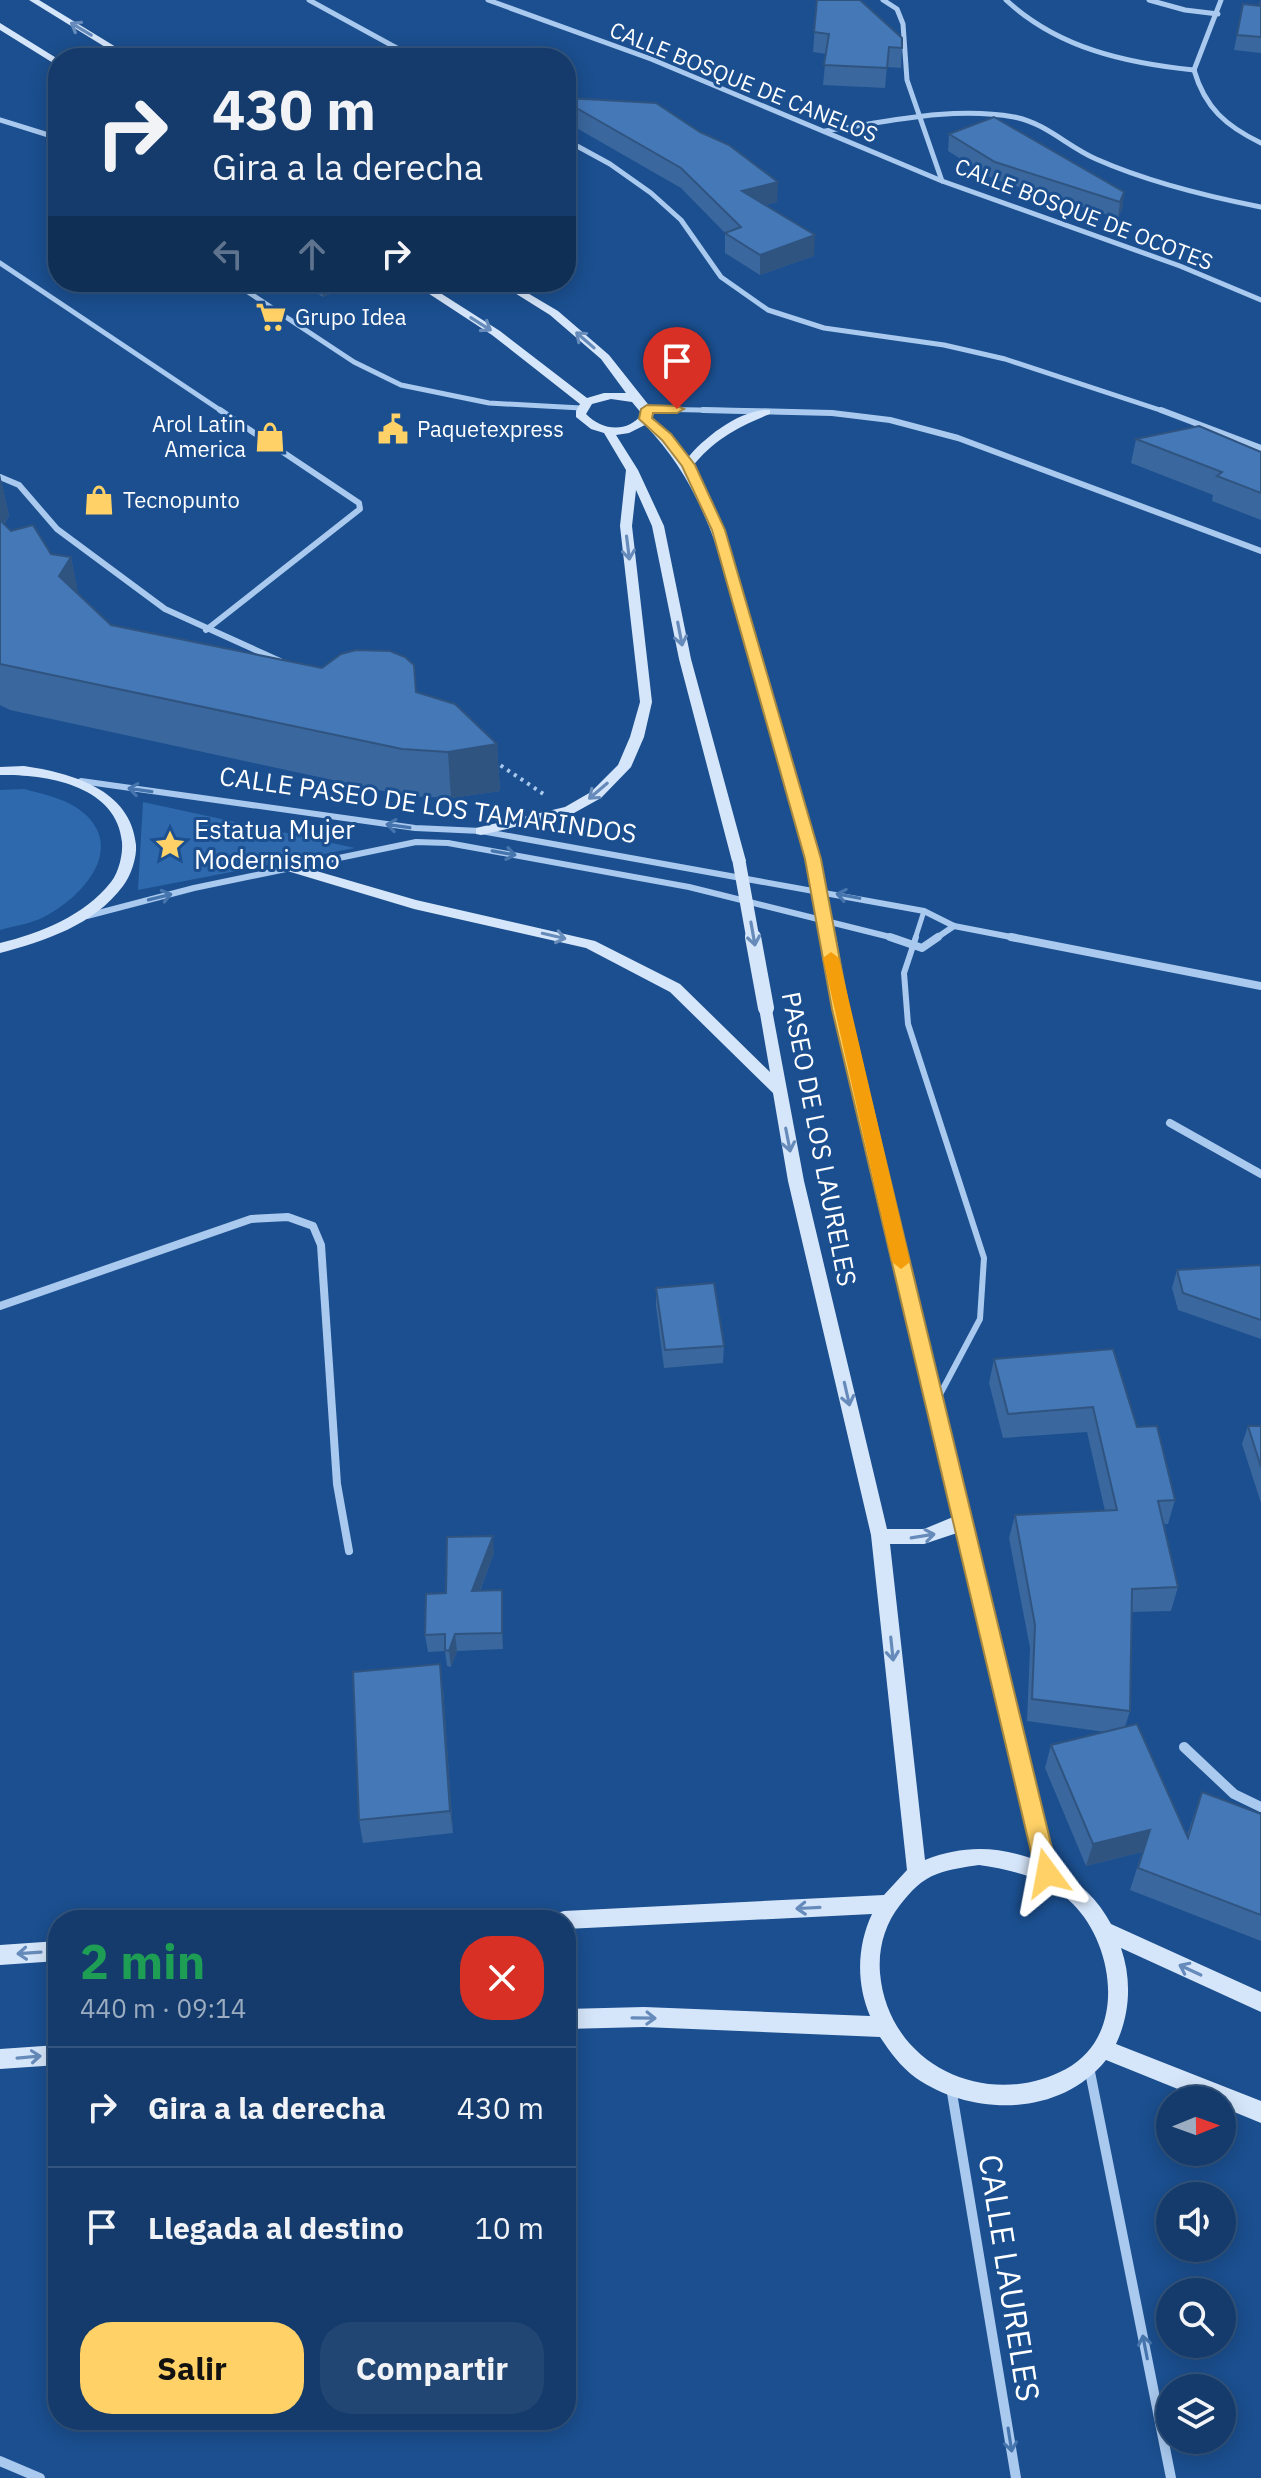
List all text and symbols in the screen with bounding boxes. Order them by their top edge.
street label: CALLE BOSQUE DE CANELOS [606,14,883,149]
one-way arrow [70,21,93,37]
text: 430 m [212,73,376,145]
icon: right [80,80,184,184]
text: Gira a la derecha [212,143,483,190]
street label: CALLE BOSQUE DE OCOTES [951,151,1217,276]
icon: left [206,232,250,276]
icon: ahead [290,232,334,276]
icon: right [374,232,418,276]
supermarket icon: Grupo Idea [254,300,288,334]
place label: Grupo Idea [295,302,407,331]
one-way arrow [470,315,492,332]
pin [643,327,711,409]
one-way arrow [576,331,596,349]
icon: arrive [655,339,699,383]
place label: Arol Latin America [152,409,246,463]
public building icon: Paquetexpress [376,412,410,446]
place label: Paquetexpress [417,414,564,443]
shop icon: Arol Latin America [253,420,287,454]
shop icon: Tecnopunto [82,483,116,517]
place label: Tecnopunto [123,485,240,514]
one-way arrow [621,534,636,561]
one-way arrow [673,620,688,646]
street label: CALLE PASEO DE LOS TAMARINDOS [217,758,639,850]
one-way arrow [128,782,153,797]
one-way arrow [588,782,608,800]
place label: Estatua Mujer Modernismo [194,812,355,876]
one-way arrow [385,818,411,833]
place icon: Estatua Mujer Modernismo [153,828,187,862]
one-way arrow [490,847,516,862]
one-way arrow [146,888,172,903]
one-way arrow [835,888,861,903]
one-way arrow [746,921,761,947]
one-way arrow [541,929,567,944]
street label: PASEO DE LOS LAURELES [775,989,865,1289]
one-way arrow [782,1127,797,1153]
one-way arrow [840,1380,855,1406]
one-way arrow [910,1528,936,1543]
one-way arrow [885,1635,900,1662]
position arrow [1005,1831,1089,1915]
one-way arrow [795,1900,822,1915]
text: 2 min [80,1930,205,1992]
button: close [460,1936,544,2020]
one-way arrow [16,1946,43,1961]
one-way arrow [1178,1962,1202,1977]
text: 440 m · 09:14 [80,1991,246,2025]
one-way arrow [630,2010,657,2026]
one-way arrow [15,2049,42,2064]
icon: right [80,2085,124,2129]
north arrow [1156,2086,1236,2166]
map controls [1156,2086,1236,2454]
text: Gira a la derecha [148,2088,386,2127]
text: 430 m [457,2088,544,2127]
street label: CALLE LAURELES [970,2151,1050,2404]
button: sound [1156,2182,1236,2262]
icon: arrive [80,2205,124,2249]
text: Llegada al destino [148,2208,404,2247]
text: 10 m [475,2208,544,2247]
button: search [1156,2278,1236,2358]
button: Salir [80,2322,304,2414]
button: Compartir [320,2322,544,2414]
one-way arrow [1136,2334,1151,2360]
button: layers [1156,2374,1236,2454]
one-way arrow [1003,2427,1018,2452]

